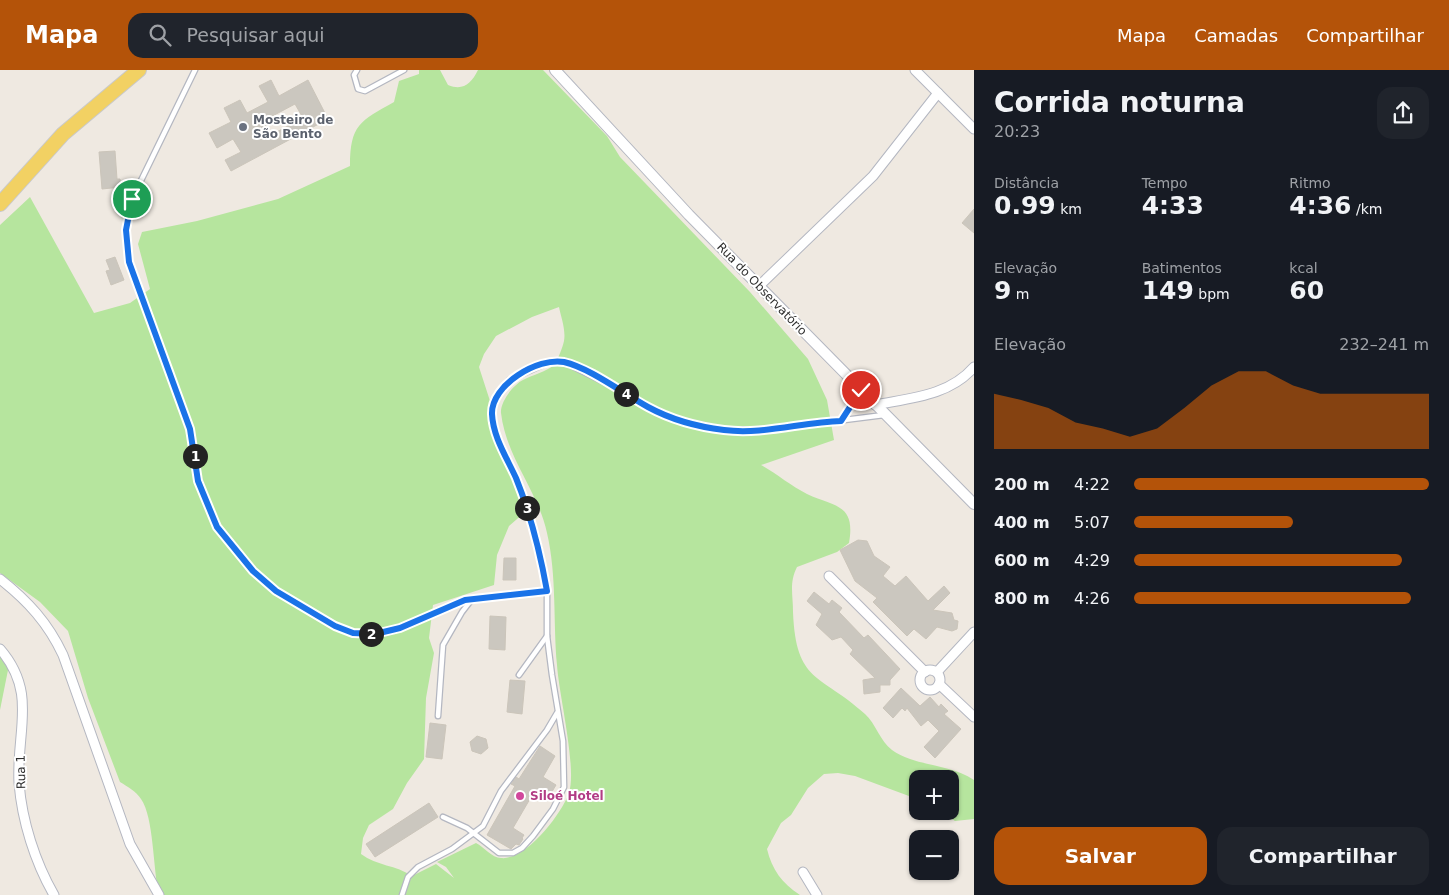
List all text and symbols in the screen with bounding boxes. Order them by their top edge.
search box [128,13,478,58]
text: Mapa [25,21,98,49]
icon: search [146,21,174,49]
text: Pesquisar aqui [186,24,325,46]
text: Mapa [1117,25,1166,46]
text: Camadas [1194,25,1278,46]
text: Compartilhar [1306,25,1424,46]
text: Corrida noturna [994,86,1245,119]
button: share [1377,87,1429,139]
place label: Mosteiro de São Bento [253,113,333,141]
marker: Mosteiro de São Bento [237,121,249,133]
text: 20:23 [994,122,1040,141]
text: Distância [994,175,1059,191]
text: Tempo [1142,175,1188,191]
text: Ritmo [1289,175,1331,191]
pin [111,178,153,220]
icon: arrive [118,185,146,213]
text: 0.99 [994,191,1056,220]
text: 4:33 [1142,191,1204,220]
text: 4:36 [1289,191,1352,220]
text: km [1056,201,1082,217]
text: /km [1352,201,1382,217]
street label: Rua do Observatório [714,240,810,338]
text: Elevação [994,260,1057,276]
text: Batimentos [1142,260,1222,276]
text: kcal [1289,260,1318,276]
text: 9 [994,276,1011,305]
text: 149 [1142,276,1194,305]
text: 60 [1289,276,1324,305]
text: m [1011,286,1030,302]
text: bpm [1194,286,1230,302]
text: Elevação [994,335,1066,354]
text: 232–241 m [1339,335,1429,354]
pin [840,369,882,411]
icon: check [847,376,875,404]
pin: 4 [614,382,638,406]
text: 4 [622,386,631,402]
pin: 1 [182,444,208,468]
text: 1 [191,448,200,464]
text: 200 m [994,475,1050,494]
text: 4:22 [1074,475,1110,494]
pin: 3 [514,496,540,520]
text: 3 [523,500,532,516]
text: 400 m [994,513,1050,532]
text: 5:07 [1074,513,1110,532]
text: 600 m [994,551,1050,570]
text: 4:29 [1074,551,1110,570]
text: 800 m [994,589,1050,608]
text: 4:26 [1074,589,1110,608]
pin: 2 [358,622,384,646]
text: 2 [367,626,376,642]
street label: Rua 1 [14,755,28,789]
map controls [909,770,959,880]
button: + [909,770,959,820]
place label: Siloé Hotel [530,789,604,803]
marker: Siloé Hotel [514,790,526,802]
button: Salvar [994,827,1207,885]
button: Compartilhar [1217,827,1429,885]
button: − [909,830,959,880]

